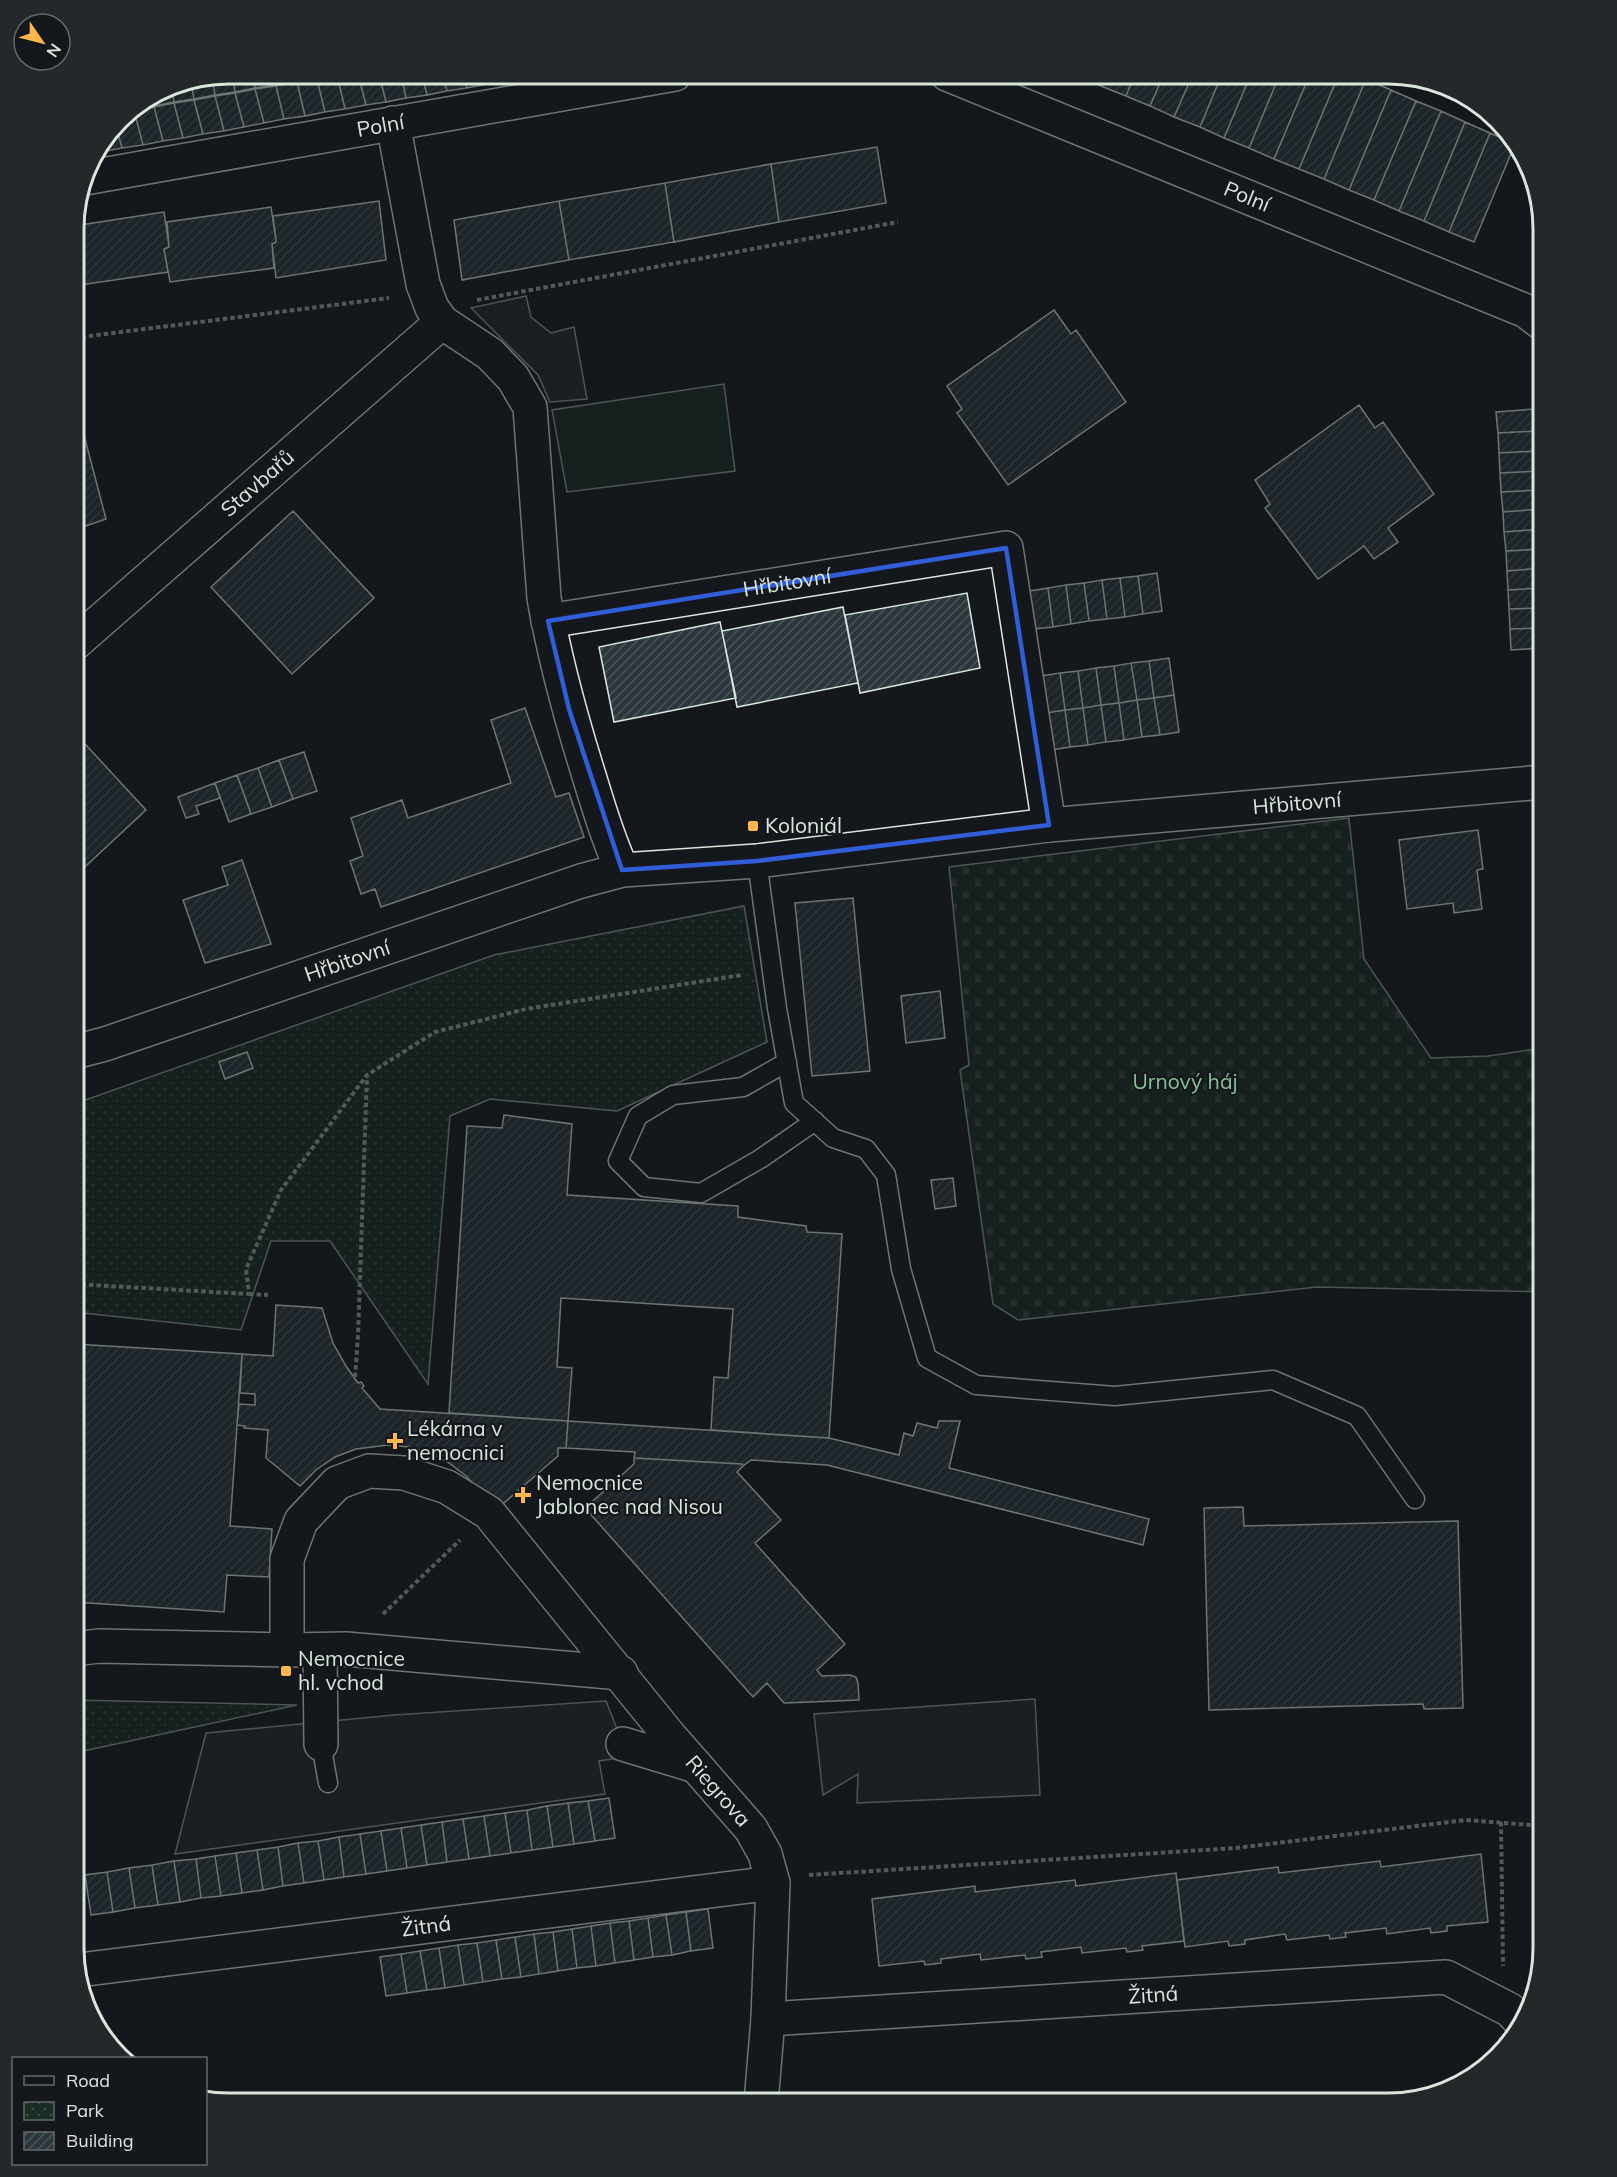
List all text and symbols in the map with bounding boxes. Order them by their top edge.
north arrow [12,12,72,72]
text: N [43,40,66,61]
street label: Polní [355,108,407,142]
street label: Polní [1220,175,1275,217]
street label: Stavbařů [215,443,299,522]
street label: Hřbitovní [741,562,834,602]
street label: Hřbitovní [1251,786,1343,819]
place label: Koloniál [765,812,842,838]
marker: Koloniál [746,819,760,833]
street label: Hřbitovní [301,933,394,987]
park label: Urnový háj [1132,1068,1238,1094]
place label: Lékárna v nemocnici [407,1415,504,1465]
marker: Lékárna v nemocnici [388,1434,402,1448]
place label: Nemocnice Jablonec nad Nisou [536,1469,723,1519]
marker: Nemocnice Jablonec nad Nisou [514,1486,532,1504]
place label: Nemocnice hl. vchod [298,1645,405,1695]
marker: Nemocnice hl. vchod [279,1664,293,1678]
street label: Riegrova [680,1749,757,1832]
street label: Žitná [400,1909,452,1941]
street label: Žitná [1128,1980,1179,2009]
legend [12,2057,207,2165]
text: Road [66,2069,110,2092]
text: Park [66,2099,105,2122]
text: Building [66,2129,134,2152]

